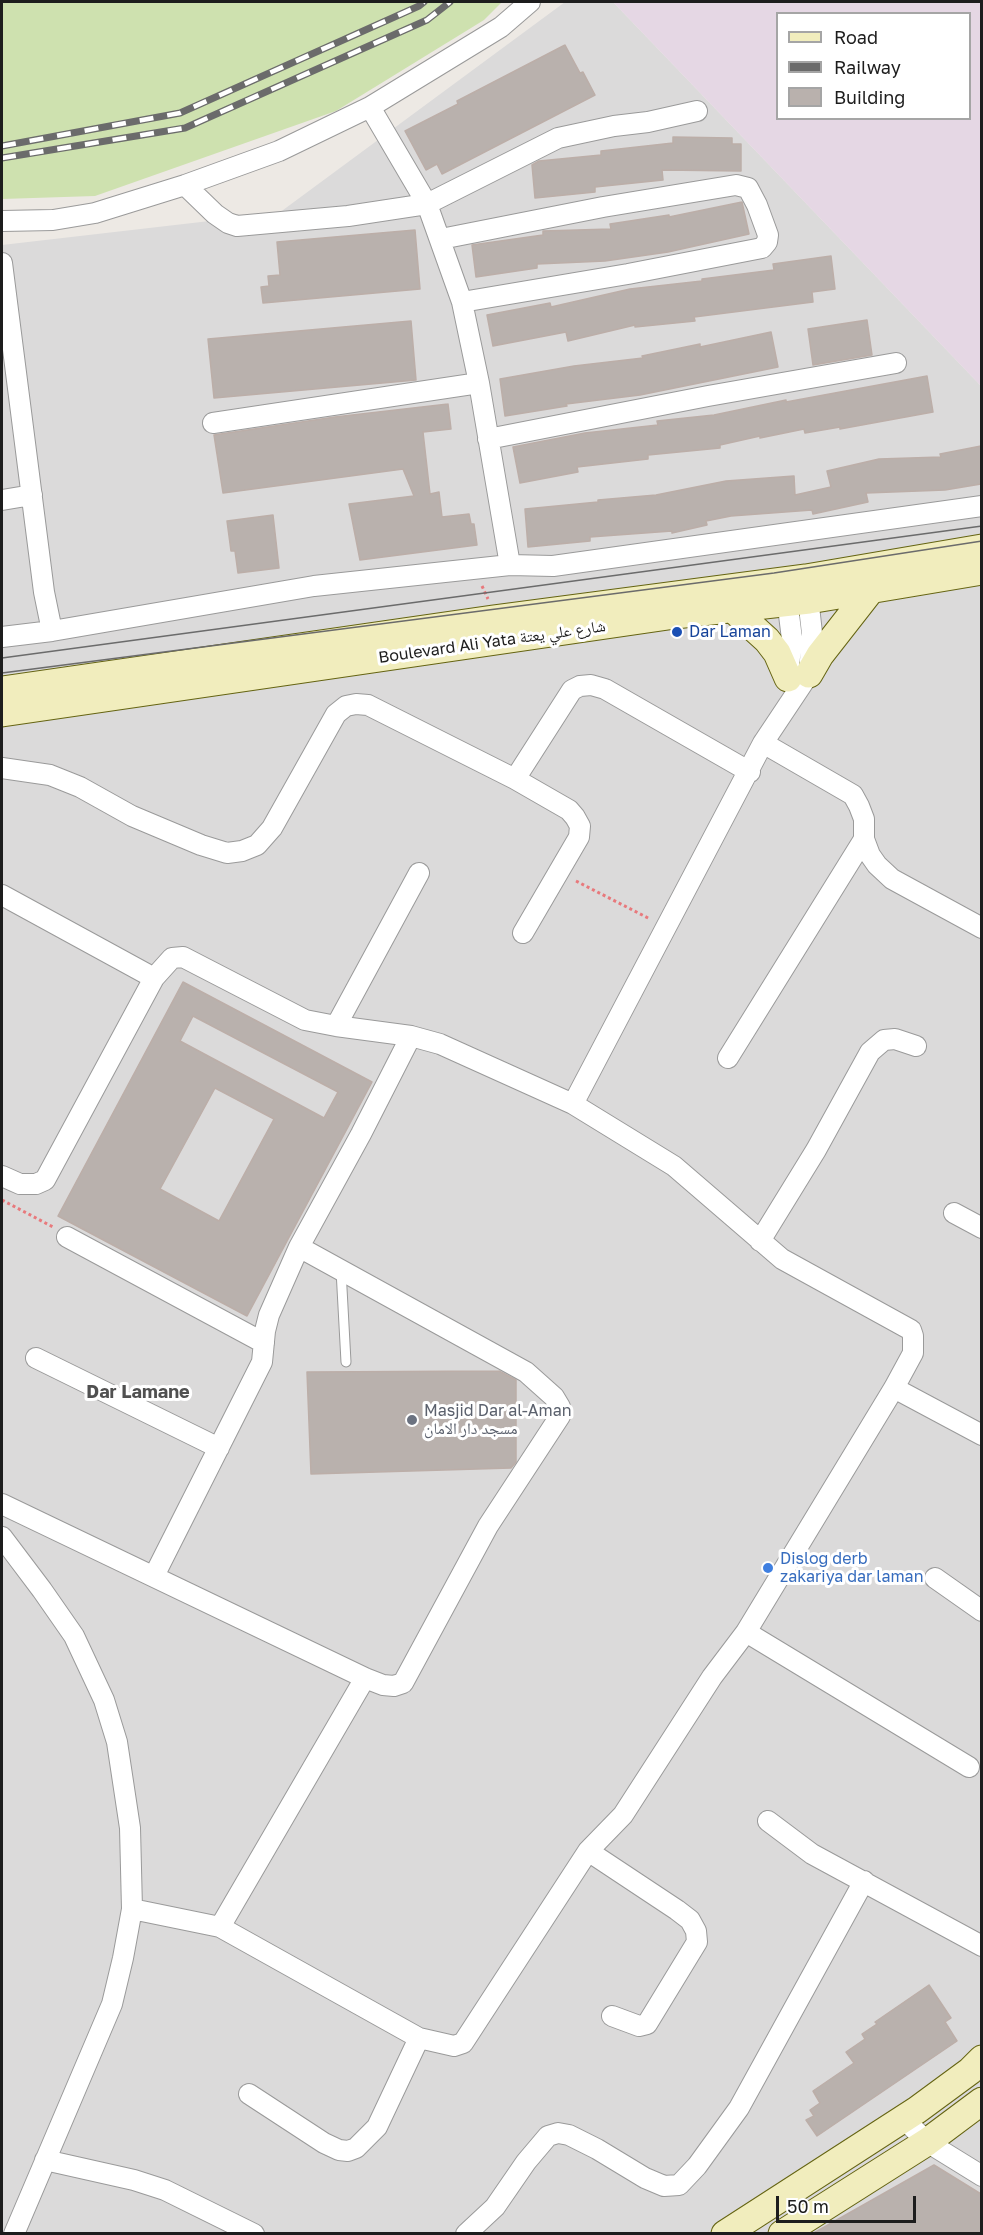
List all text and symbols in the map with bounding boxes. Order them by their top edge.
legend [776,12,971,120]
text: Road [834,26,878,48]
text: Railway [834,56,901,78]
text: Building [834,86,905,108]
street label: Boulevard Ali Yata شارع علي يعتة [377,617,607,667]
place label: Dar Laman [689,622,771,642]
marker: Dar Laman [670,625,684,639]
district label: Dar Lamane [86,1381,190,1403]
place label: Masjid Dar al-Aman مسجد دار الامان [424,1401,572,1439]
marker: Masjid Dar al-Aman مسجد دار الامان [405,1413,419,1427]
place label: Dislog derb zakariya dar laman [780,1549,923,1587]
marker: Dislog derb zakariya dar laman [761,1561,775,1575]
scale bar [779,2184,918,2222]
text: 50 m [787,2195,829,2217]

